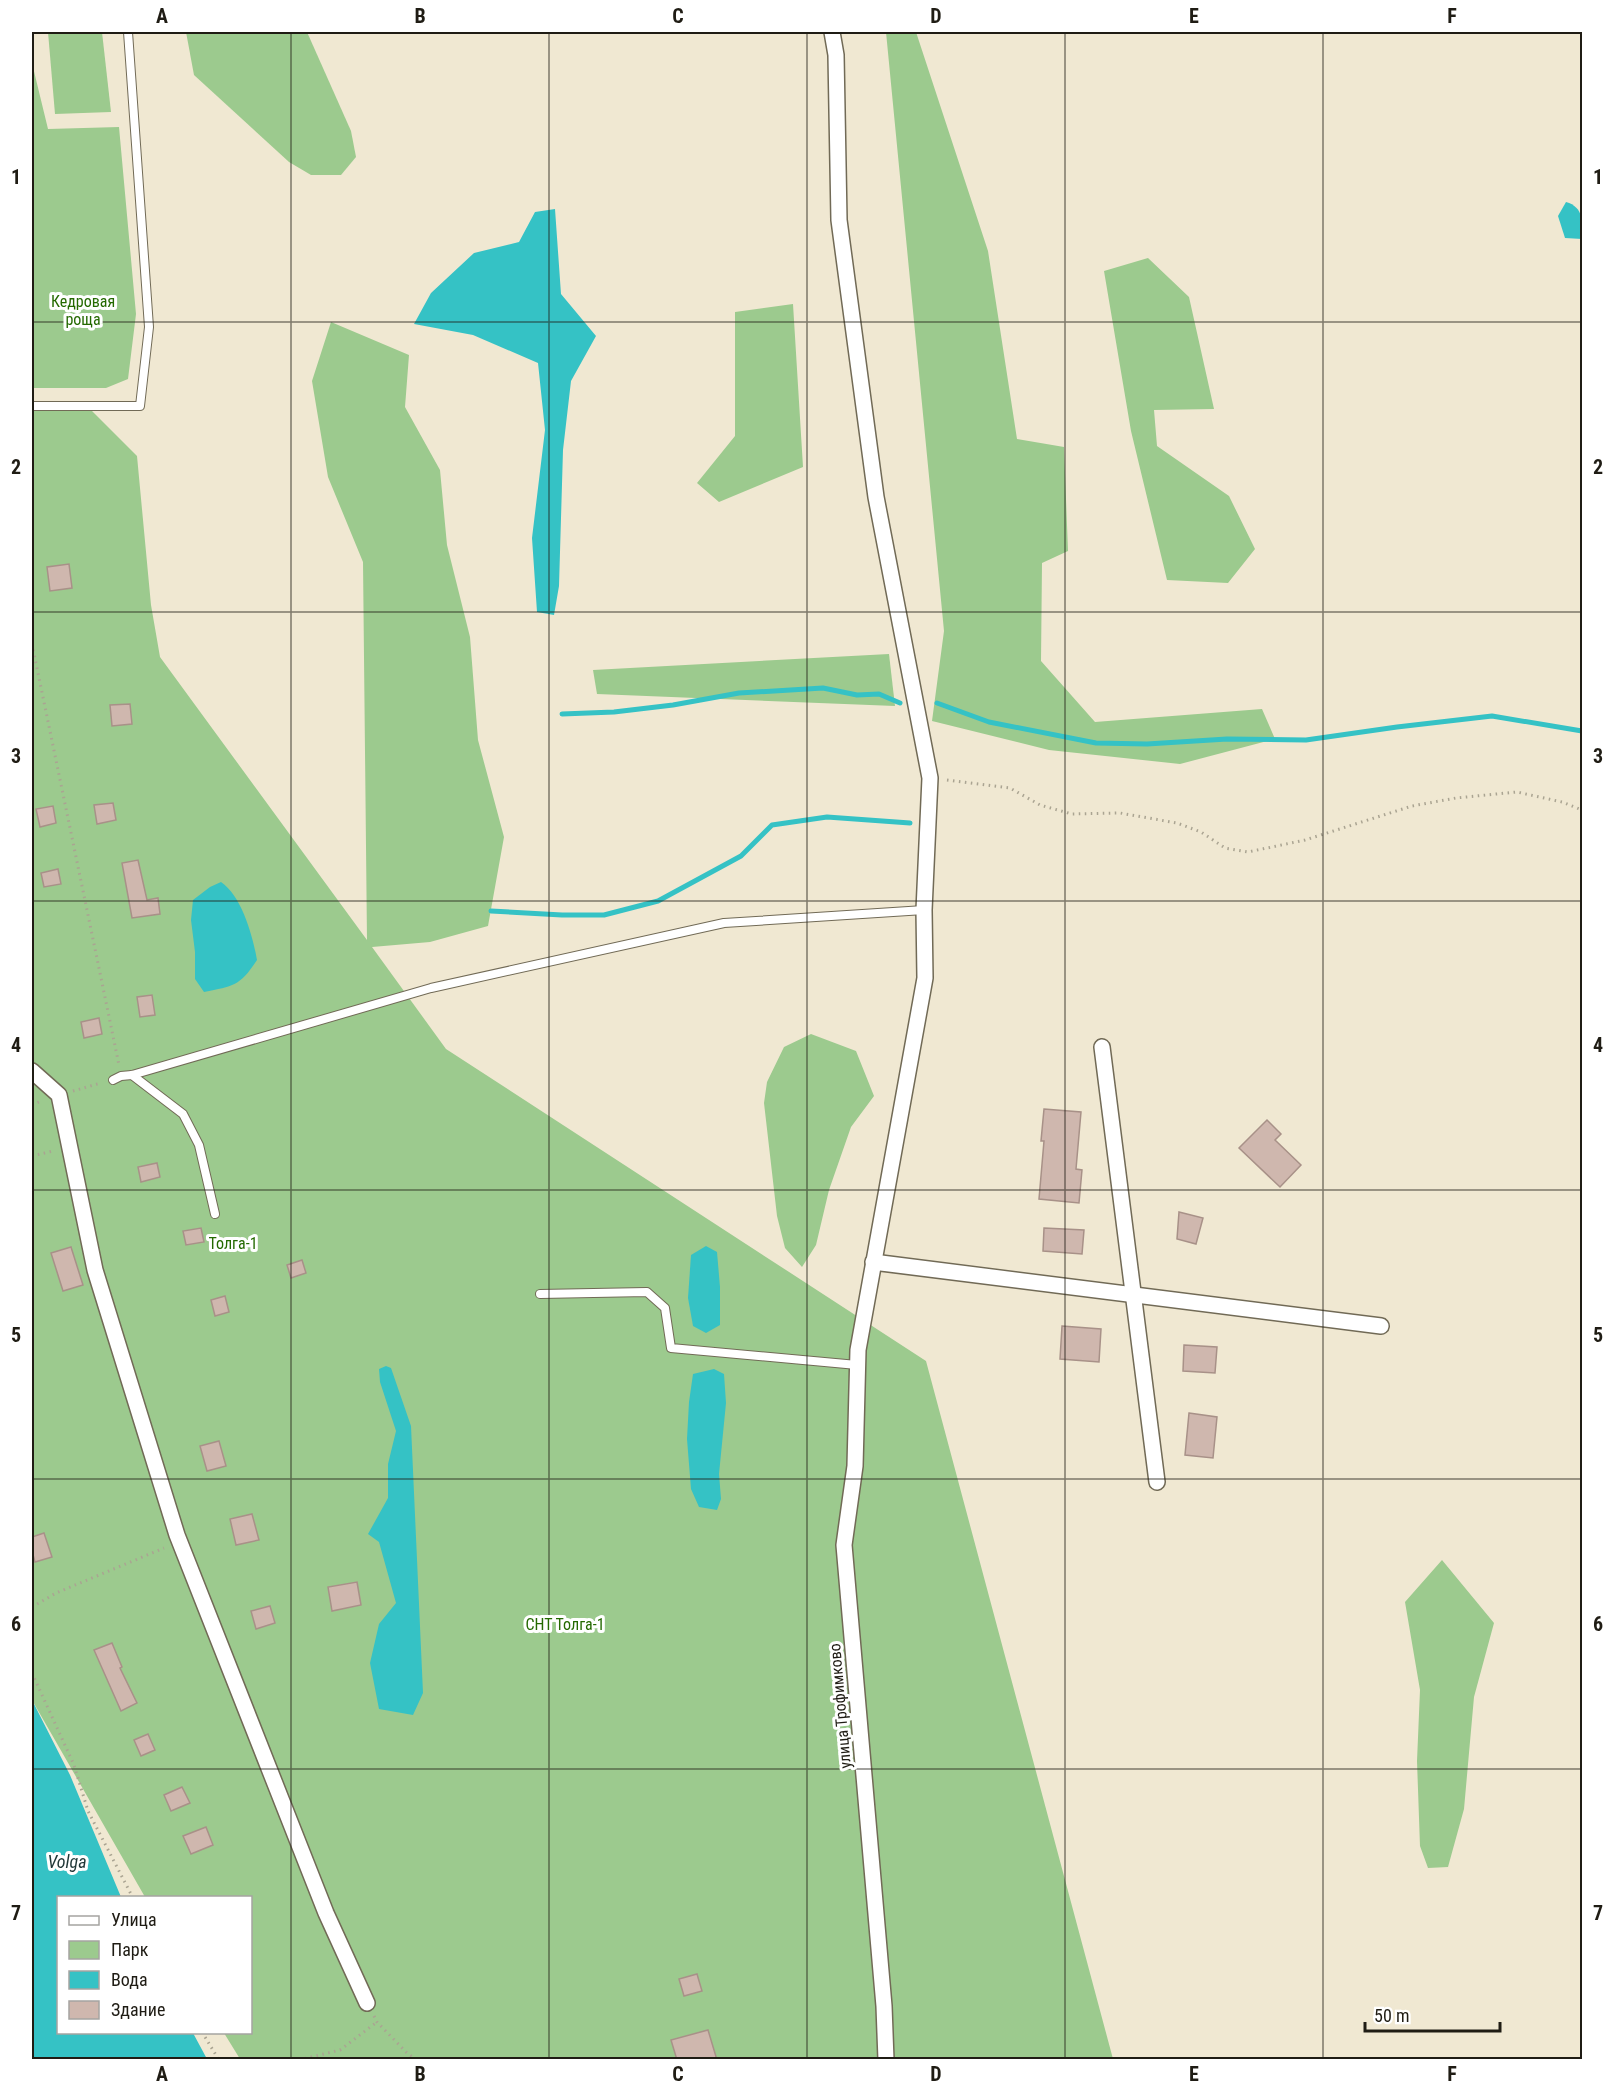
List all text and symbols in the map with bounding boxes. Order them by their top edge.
text: A [156,4,168,28]
text: B [414,4,426,28]
text: C [672,4,684,28]
text: D [930,4,942,28]
text: E [1189,4,1199,28]
text: F [1447,4,1457,28]
text: 1 [11,165,21,189]
text: 1 [1593,165,1603,189]
park label: Кедровая роща [51,292,115,329]
text: 2 [11,455,21,479]
text: 2 [1593,455,1603,479]
text: 3 [11,744,21,768]
text: 3 [1593,744,1603,768]
text: 4 [11,1033,21,1057]
text: 4 [1593,1033,1603,1057]
park label: Толга-1 [208,1234,258,1253]
text: 5 [11,1323,21,1347]
text: 5 [1593,1323,1603,1347]
text: 6 [11,1612,21,1636]
text: 6 [1593,1612,1603,1636]
park label: СНТ Толга-1 [525,1615,605,1634]
street label: улица Трофимково [825,1643,855,1769]
water label: Volga [47,1851,87,1872]
legend [57,1896,252,2034]
text: 7 [11,1901,21,1925]
text: 7 [1593,1901,1603,1925]
text: Улица [111,1909,157,1930]
text: Парк [111,1939,149,1960]
text: Вода [111,1969,148,1990]
scale bar [1365,1995,1500,2033]
text: Здание [111,1999,165,2020]
text: 50 m [1374,2005,1409,2026]
text: A [156,2062,168,2086]
text: B [414,2062,426,2086]
text: C [672,2062,684,2086]
text: D [930,2062,942,2086]
text: E [1189,2062,1199,2086]
text: F [1447,2062,1457,2086]

